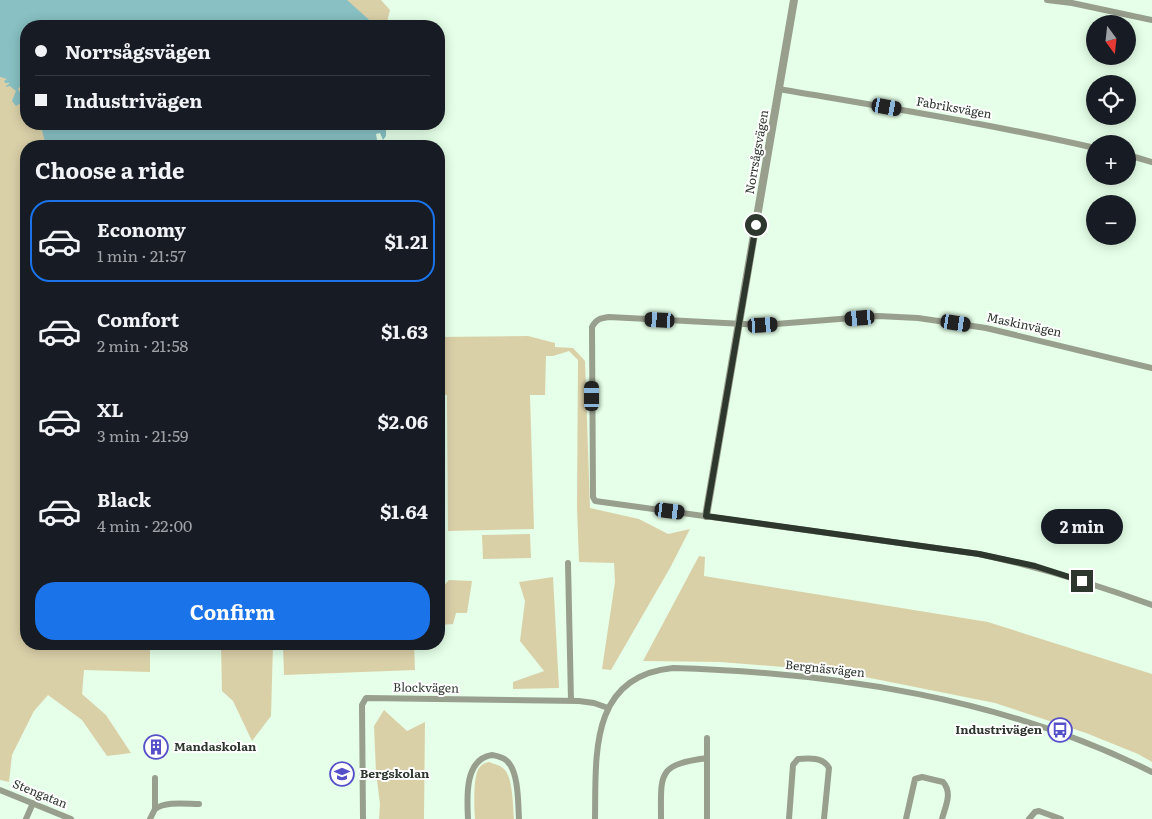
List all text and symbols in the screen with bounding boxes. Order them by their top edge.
north arrow [1086,15,1136,65]
map controls [1086,15,1136,245]
text: Norrsågsvägen [65,37,211,65]
button: locate [1086,75,1136,125]
text: Industrivägen [65,86,202,114]
street label: Fabriksvägen [915,92,993,123]
car [870,97,903,117]
street label: Norrsågsvägen [740,108,772,195]
button: + [1086,135,1136,185]
text: Choose a ride [35,153,184,186]
button: − [1086,195,1136,245]
route start [745,214,767,236]
text: Economy [97,215,186,243]
icon: car [37,219,82,264]
text: $1.21 [385,227,428,255]
text: 1 min · 21:57 [97,243,186,267]
text: Comfort [97,305,179,333]
street label: Maskinvägen [985,307,1063,341]
icon: car [37,309,82,354]
car [844,309,875,327]
car [644,312,675,328]
car [940,313,971,333]
text: $1.63 [381,317,428,345]
car [747,317,778,333]
text: 2 min · 21:58 [97,333,188,357]
car [584,381,599,411]
text: XL [97,395,124,423]
icon: car [37,399,82,444]
text: $2.06 [377,407,428,435]
text: 3 min · 21:59 [97,423,189,447]
text: Black [97,485,151,513]
icon: car [37,489,82,534]
text: $1.64 [380,497,428,525]
car [654,502,685,520]
callout: 2 min [1041,508,1123,544]
text: 4 min · 22:00 [97,513,192,537]
text: 2 min [1060,514,1104,538]
route end [1071,570,1093,592]
button: Confirm [35,582,430,640]
street label: Bergnäsvägen [784,655,866,681]
street label: Blockvägen [393,677,459,697]
bus stop icon: Industrivägen [1047,717,1073,743]
place label: Industrivägen [955,720,1043,738]
building icon: Mandaskolan [143,734,169,760]
place label: Mandaskolan [174,737,257,755]
school or university icon: Bergskolan [329,761,355,787]
place label: Bergskolan [360,764,430,782]
street label: Stengatan [10,774,70,812]

